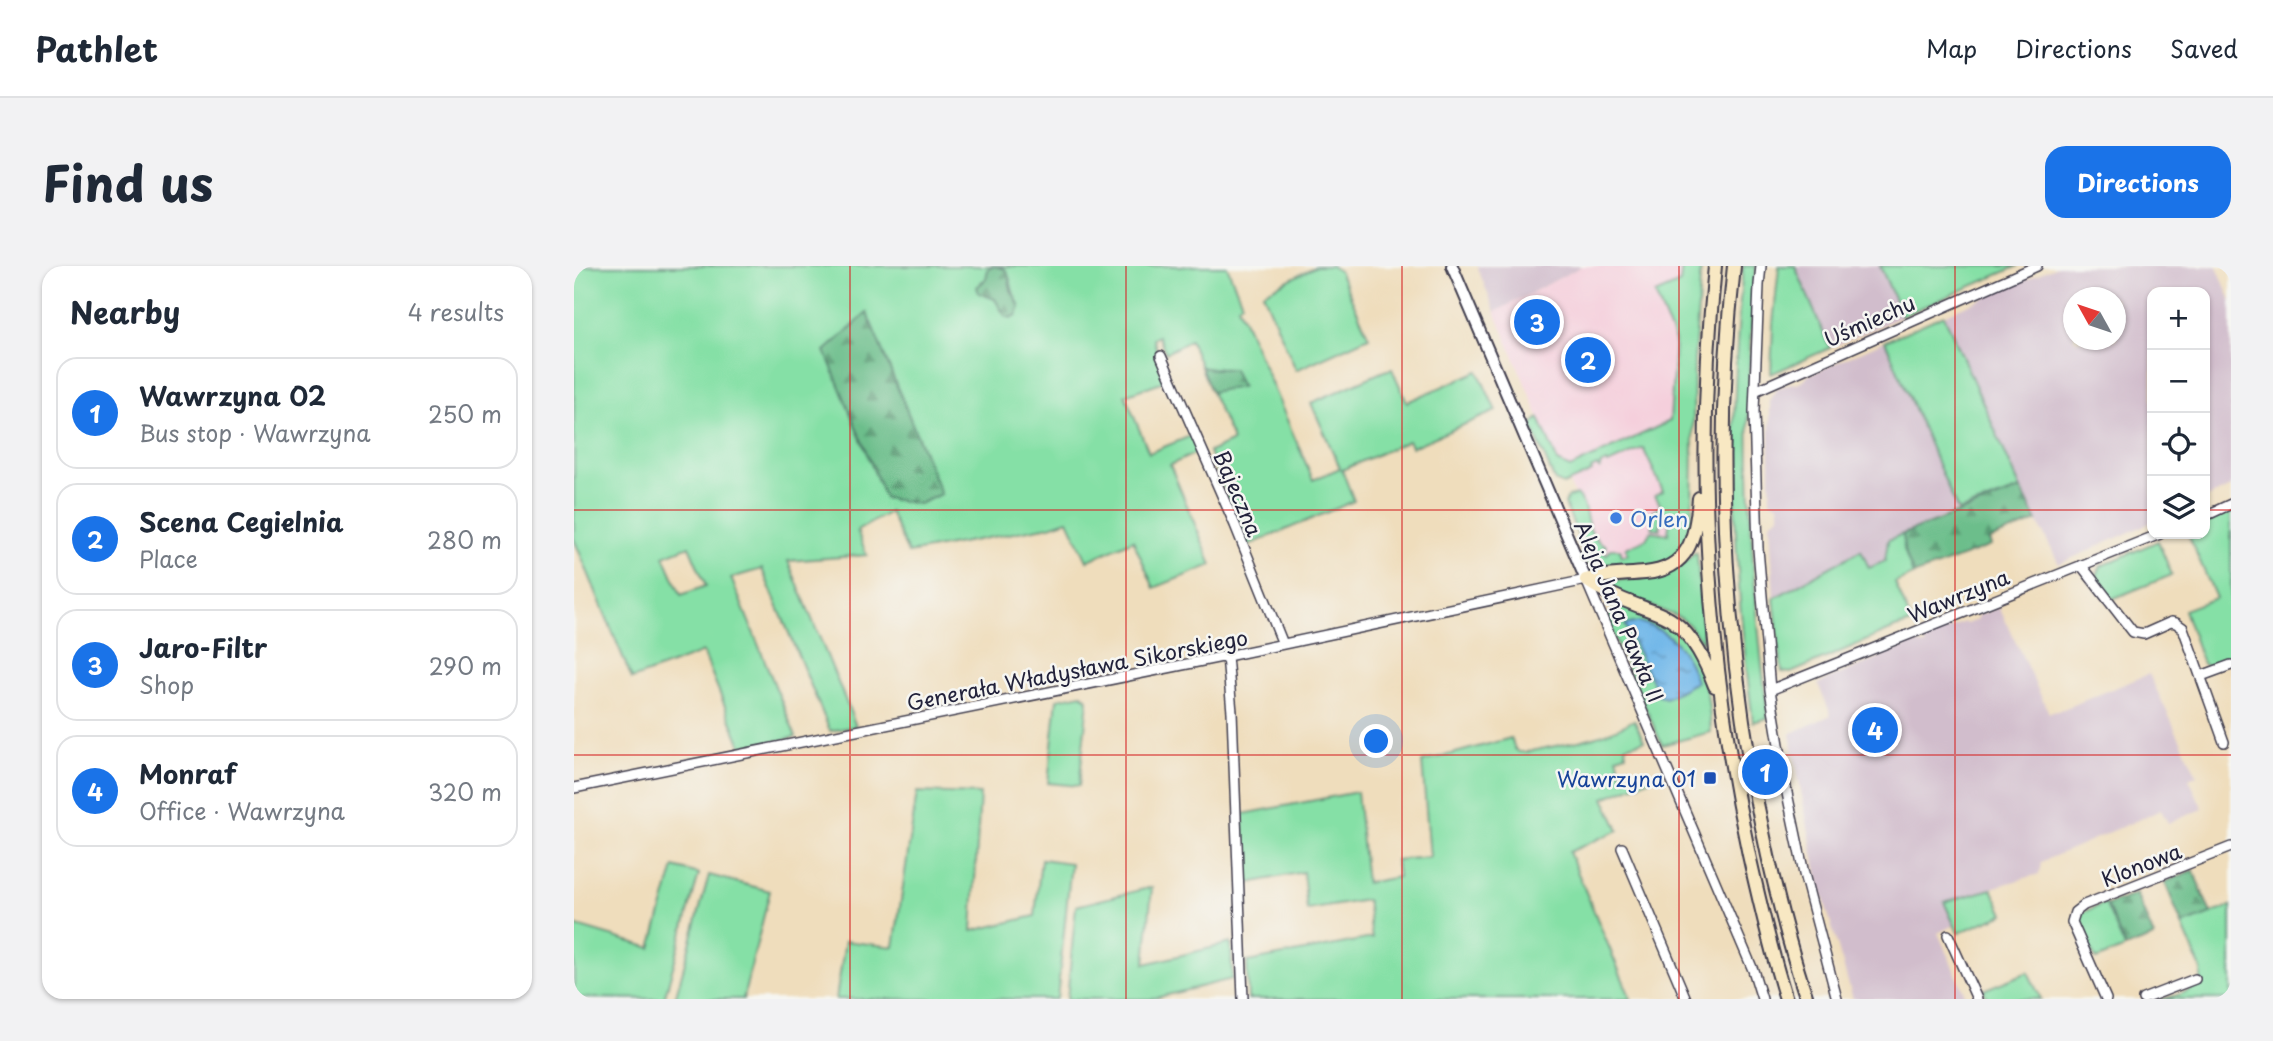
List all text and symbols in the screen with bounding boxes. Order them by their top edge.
text: Pathlet [35,23,158,73]
text: Map [1926,30,1977,66]
text: Directions [2015,30,2132,66]
text: Saved [2170,30,2238,66]
text: Find us [42,145,213,219]
button: Directions [2045,146,2231,218]
street label: Uśmiechu [1818,286,1920,354]
north arrow [2063,287,2126,350]
map controls [2147,287,2210,539]
button: + [2147,287,2210,350]
text: Nearby [70,289,180,334]
text: 4 results [408,294,504,329]
pin: 3 [1514,296,1560,348]
pin: 2 [1565,334,1611,386]
button: − [2147,350,2210,413]
text: Wawrzyna 02 [139,376,326,415]
text: 1 [90,396,101,431]
text: 250 m [428,396,502,431]
button: locate [2147,413,2210,476]
text: Bus stop · Wawrzyna [139,415,371,450]
street label: Bajeczna [1207,445,1271,541]
button: layers [2147,476,2210,539]
text: Scena Cegielnia [139,502,344,541]
place label: Orlen [1630,502,1688,534]
marker: Orlen [1608,510,1624,526]
street label: Aleja Jana Pawła II [1567,515,1673,707]
text: 2 [87,522,103,557]
text: 280 m [427,522,502,557]
text: Place [139,541,198,576]
street label: Wawrzyna [1902,560,2014,630]
street label: Generała Władysława Sikorskiego [904,620,1250,718]
text: Jaro-Filtr [139,628,267,667]
text: 3 [87,648,103,683]
text: 290 m [429,648,502,683]
text: Shop [139,667,194,702]
pin: 4 [1852,704,1898,756]
your location [1359,724,1393,758]
pin: 1 [1742,746,1788,798]
text: Monraf [139,754,237,793]
place label: Wawrzyna 01 [1557,762,1696,794]
marker: Wawrzyna 01 [1702,770,1718,786]
text: 4 [87,774,103,809]
text: 320 m [428,774,502,809]
text: Office · Wawrzyna [139,793,345,828]
street label: Klonowa [2096,834,2186,894]

